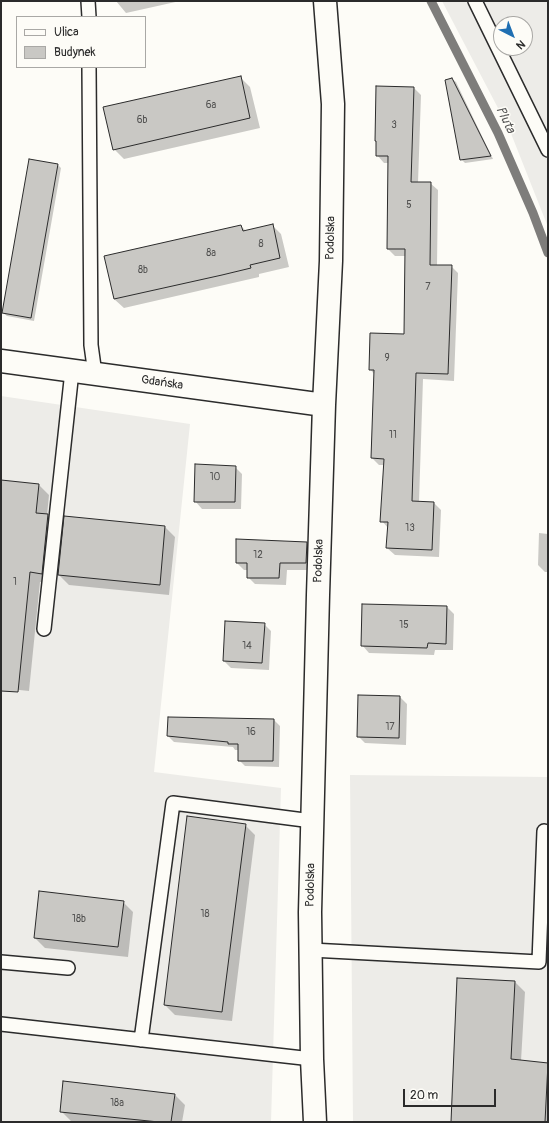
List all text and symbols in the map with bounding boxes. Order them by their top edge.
legend [16,16,146,68]
north arrow [493,16,533,56]
text: Ulica [54,25,79,40]
text: N [514,37,528,52]
text: Budynek [54,45,96,60]
house number: 6a [206,99,216,111]
water label: Pluta [492,104,518,136]
house number: 6b [137,114,147,126]
house number: 3 [391,119,397,131]
house number: 5 [406,199,412,211]
street label: Podolska [323,216,339,260]
house number: 8 [258,238,264,250]
house number: 8a [206,247,216,259]
house number: 8b [138,264,148,276]
house number: 7 [425,281,431,293]
house number: 9 [384,352,390,364]
street label: Gdańska [140,373,184,393]
house number: 11 [389,429,397,441]
house number: 10 [210,471,220,483]
house number: 13 [405,522,415,534]
street label: Podolska [311,539,327,583]
house number: 12 [253,549,263,561]
house number: 1 [13,576,17,588]
house number: 15 [399,619,409,631]
house number: 14 [242,640,252,652]
house number: 17 [385,721,395,733]
house number: 16 [246,726,256,738]
street label: Podolska [303,863,319,907]
house number: 18 [201,908,209,920]
house number: 18b [72,913,86,925]
scale bar [405,1081,498,1107]
text: 20 m [410,1088,438,1103]
house number: 18a [110,1097,124,1109]

